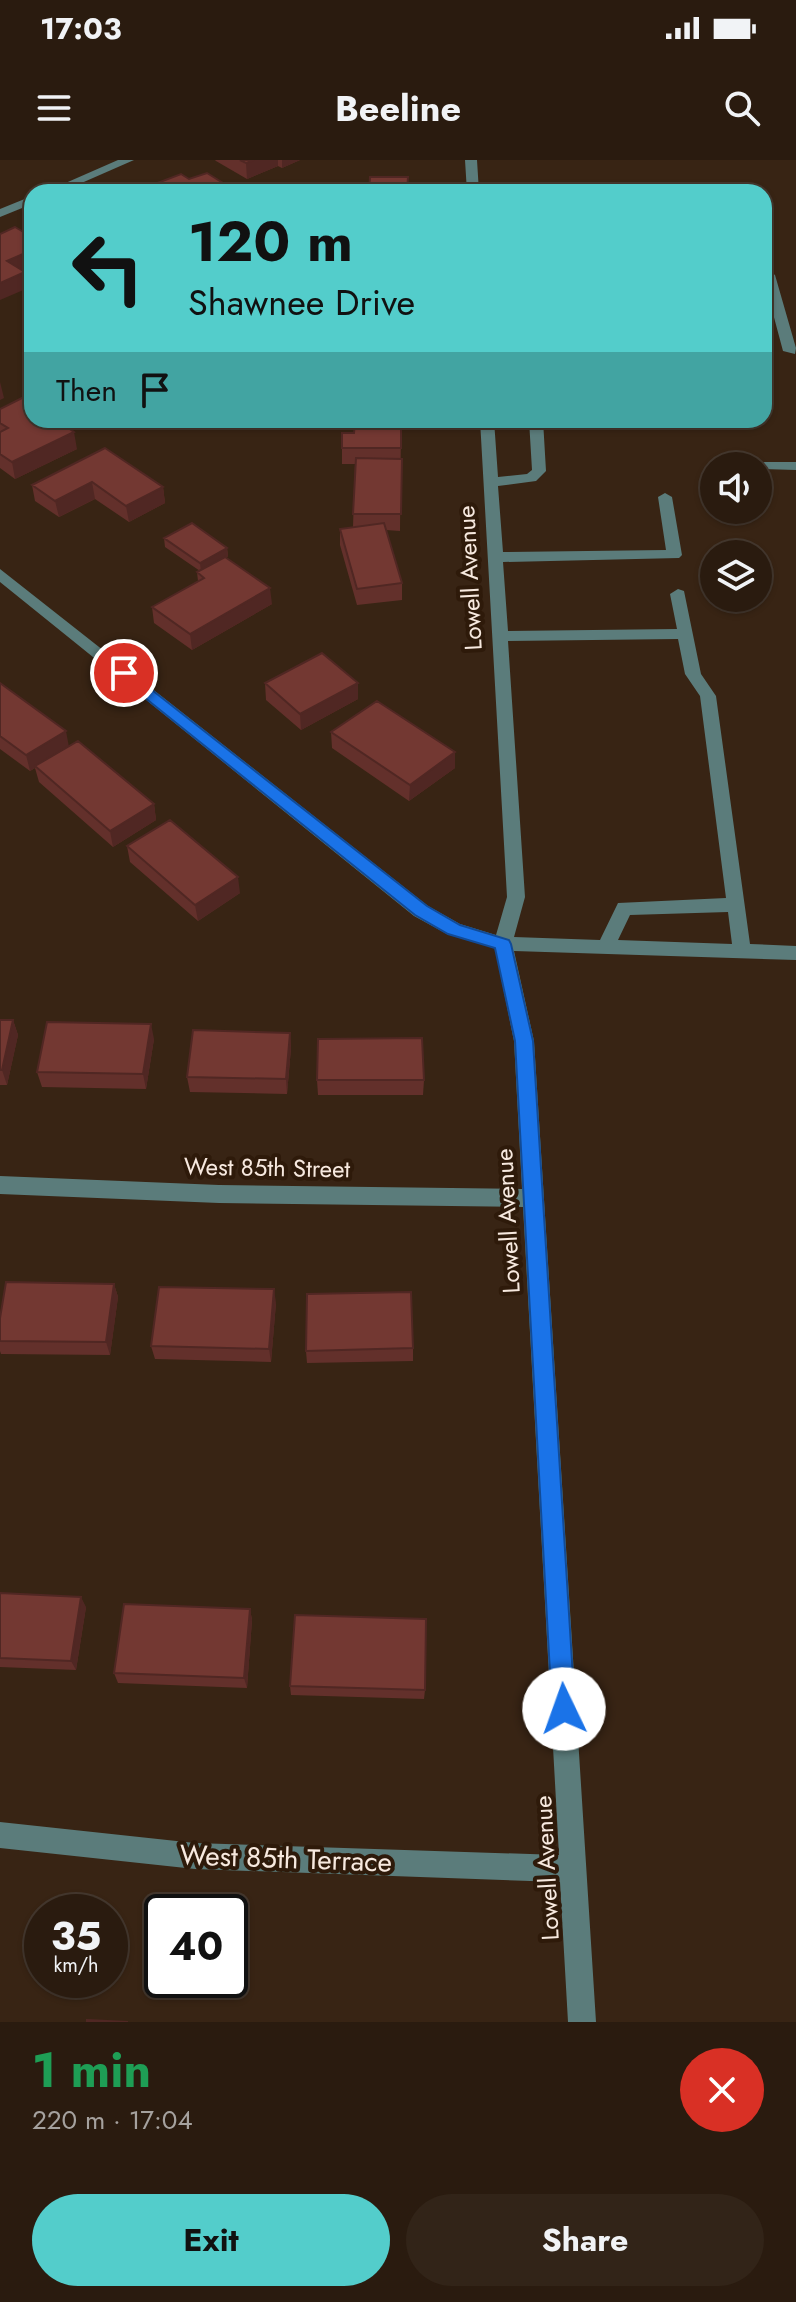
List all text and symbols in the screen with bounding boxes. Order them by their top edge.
text: 17:03 [40,7,122,50]
text: Beeline [335,82,461,134]
icon: menu [32,86,76,130]
icon: search [720,86,764,130]
text: 120 m [188,201,353,282]
icon: left [56,216,160,320]
text: Shawnee Drive [188,276,415,328]
icon: arrive [133,368,177,412]
text: Then [56,369,117,412]
map controls [700,452,772,612]
button: sound [700,452,772,524]
street label: Lowell Avenue [448,505,491,651]
button: layers [700,540,772,612]
pin [90,639,158,707]
icon: arrive [102,651,146,695]
street label: Lowell Avenue [486,1148,529,1294]
street label: West 85th Street [184,1149,351,1186]
position arrow [522,1667,606,1751]
street label: Lowell Avenue [525,1795,568,1941]
street label: West 85th Terrace [179,1834,393,1883]
speed limit sign: 40 [144,1894,248,1998]
text: 35 [51,1907,101,1965]
text: km/h [53,1951,99,1980]
text: 1 min [32,2036,151,2105]
button: close [680,2048,764,2132]
text: 220 m · 17:04 [32,2101,193,2139]
button: Exit [32,2194,390,2286]
button: Share [406,2194,764,2286]

